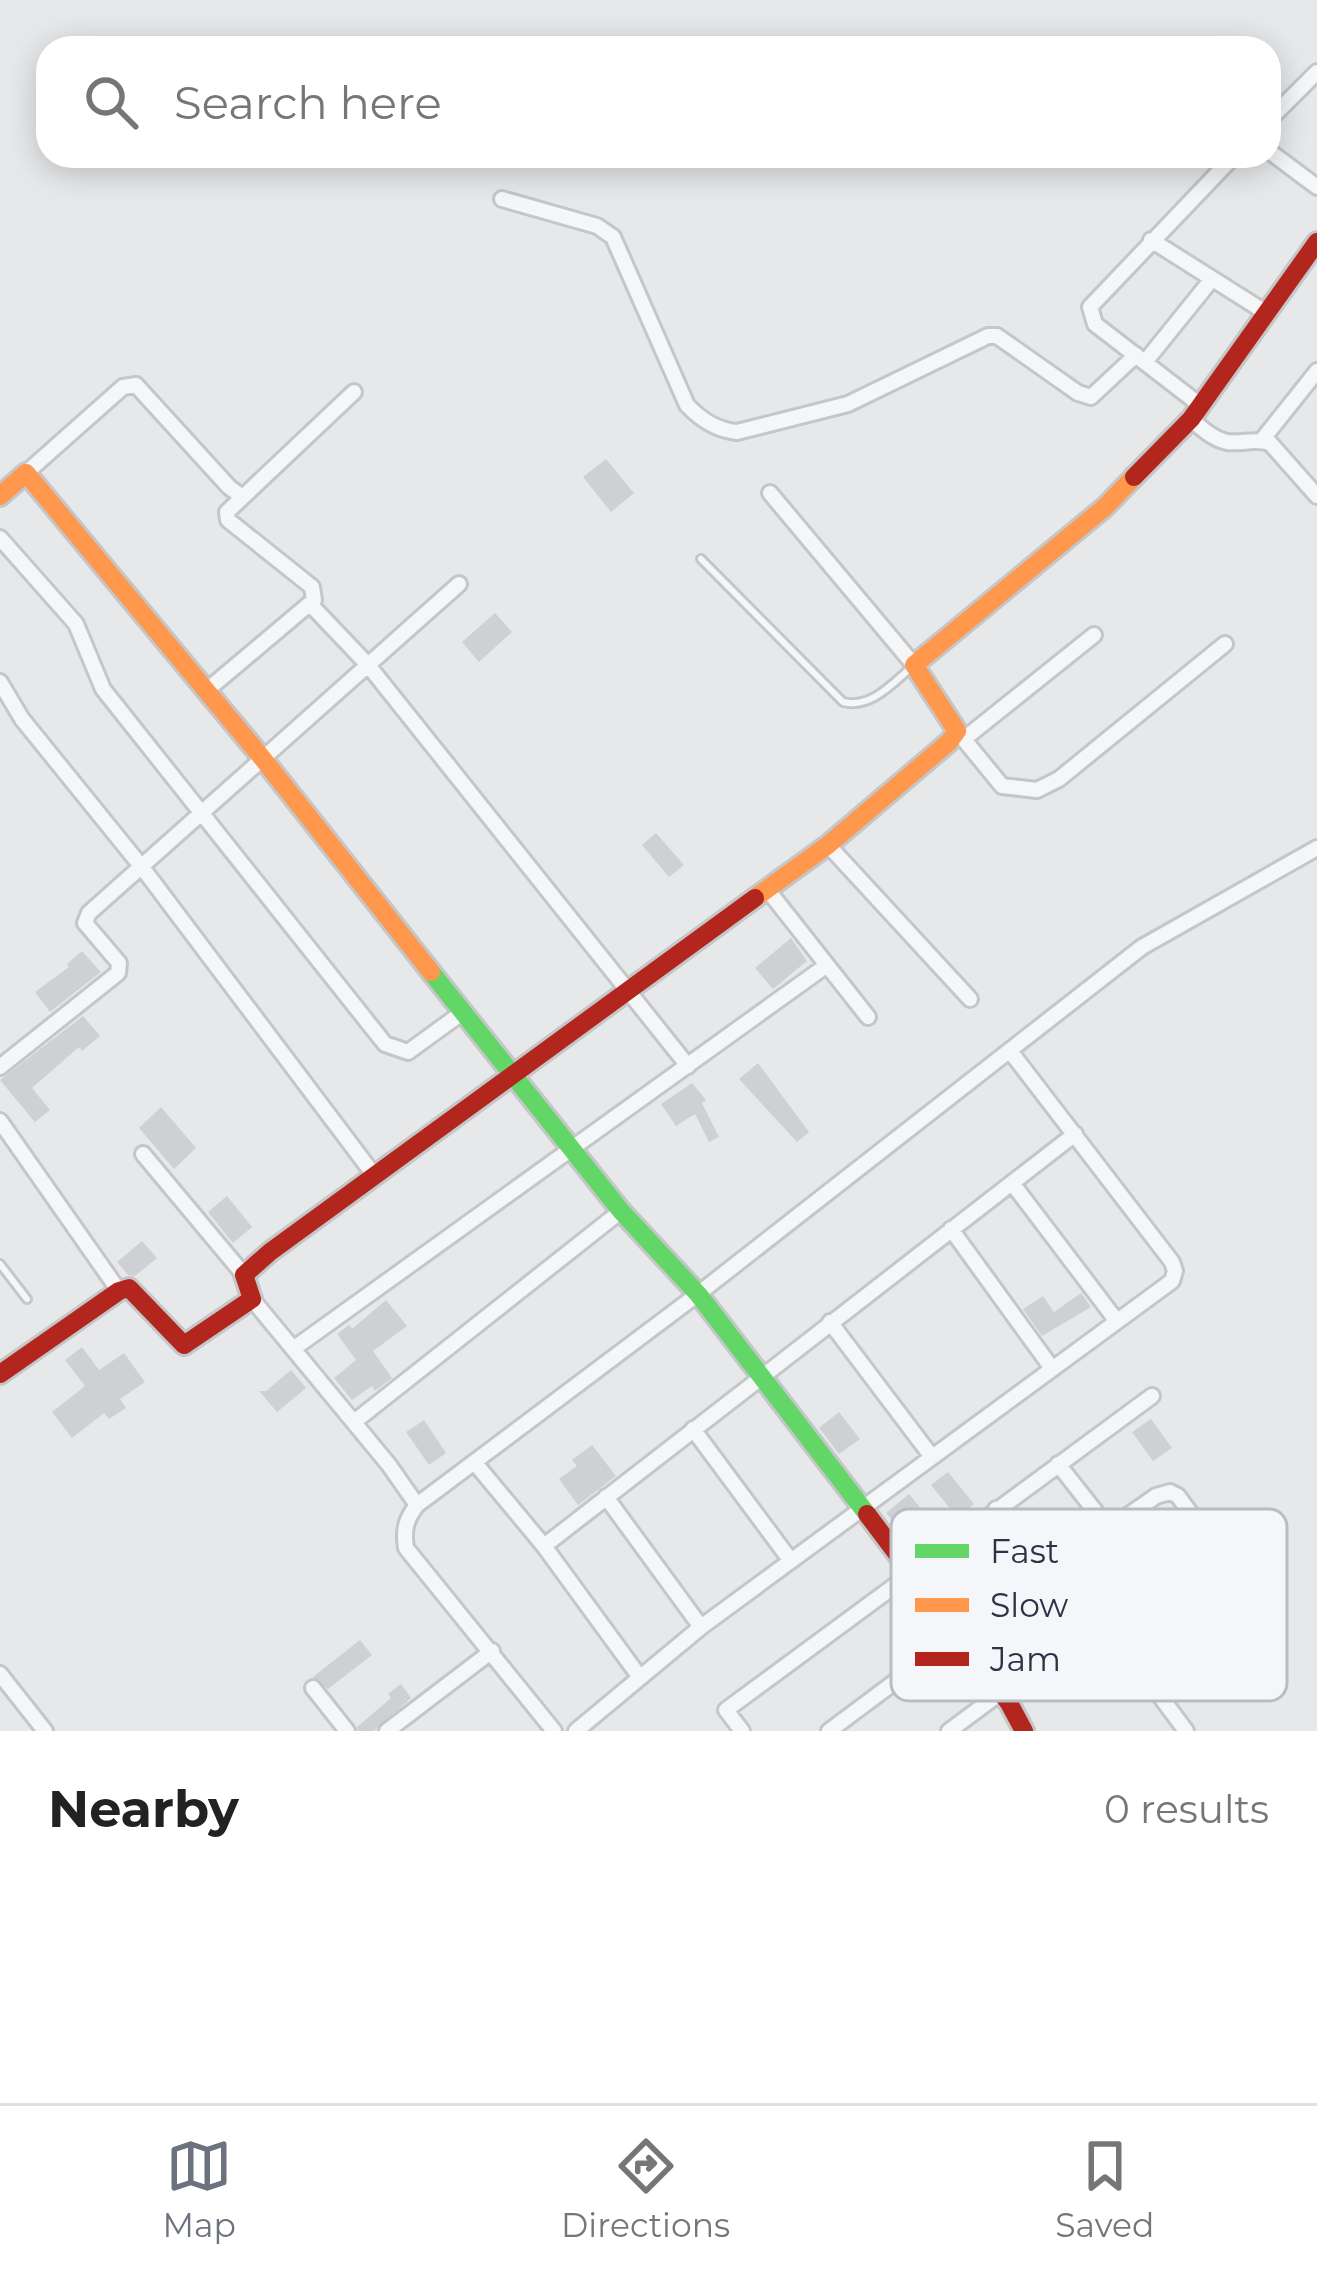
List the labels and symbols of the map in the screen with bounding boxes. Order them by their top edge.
legend [891,1509,1287,1701]
text: Fast [990,1531,1059,1571]
text: Slow [990,1585,1068,1625]
text: Jam [989,1639,1061,1679]

